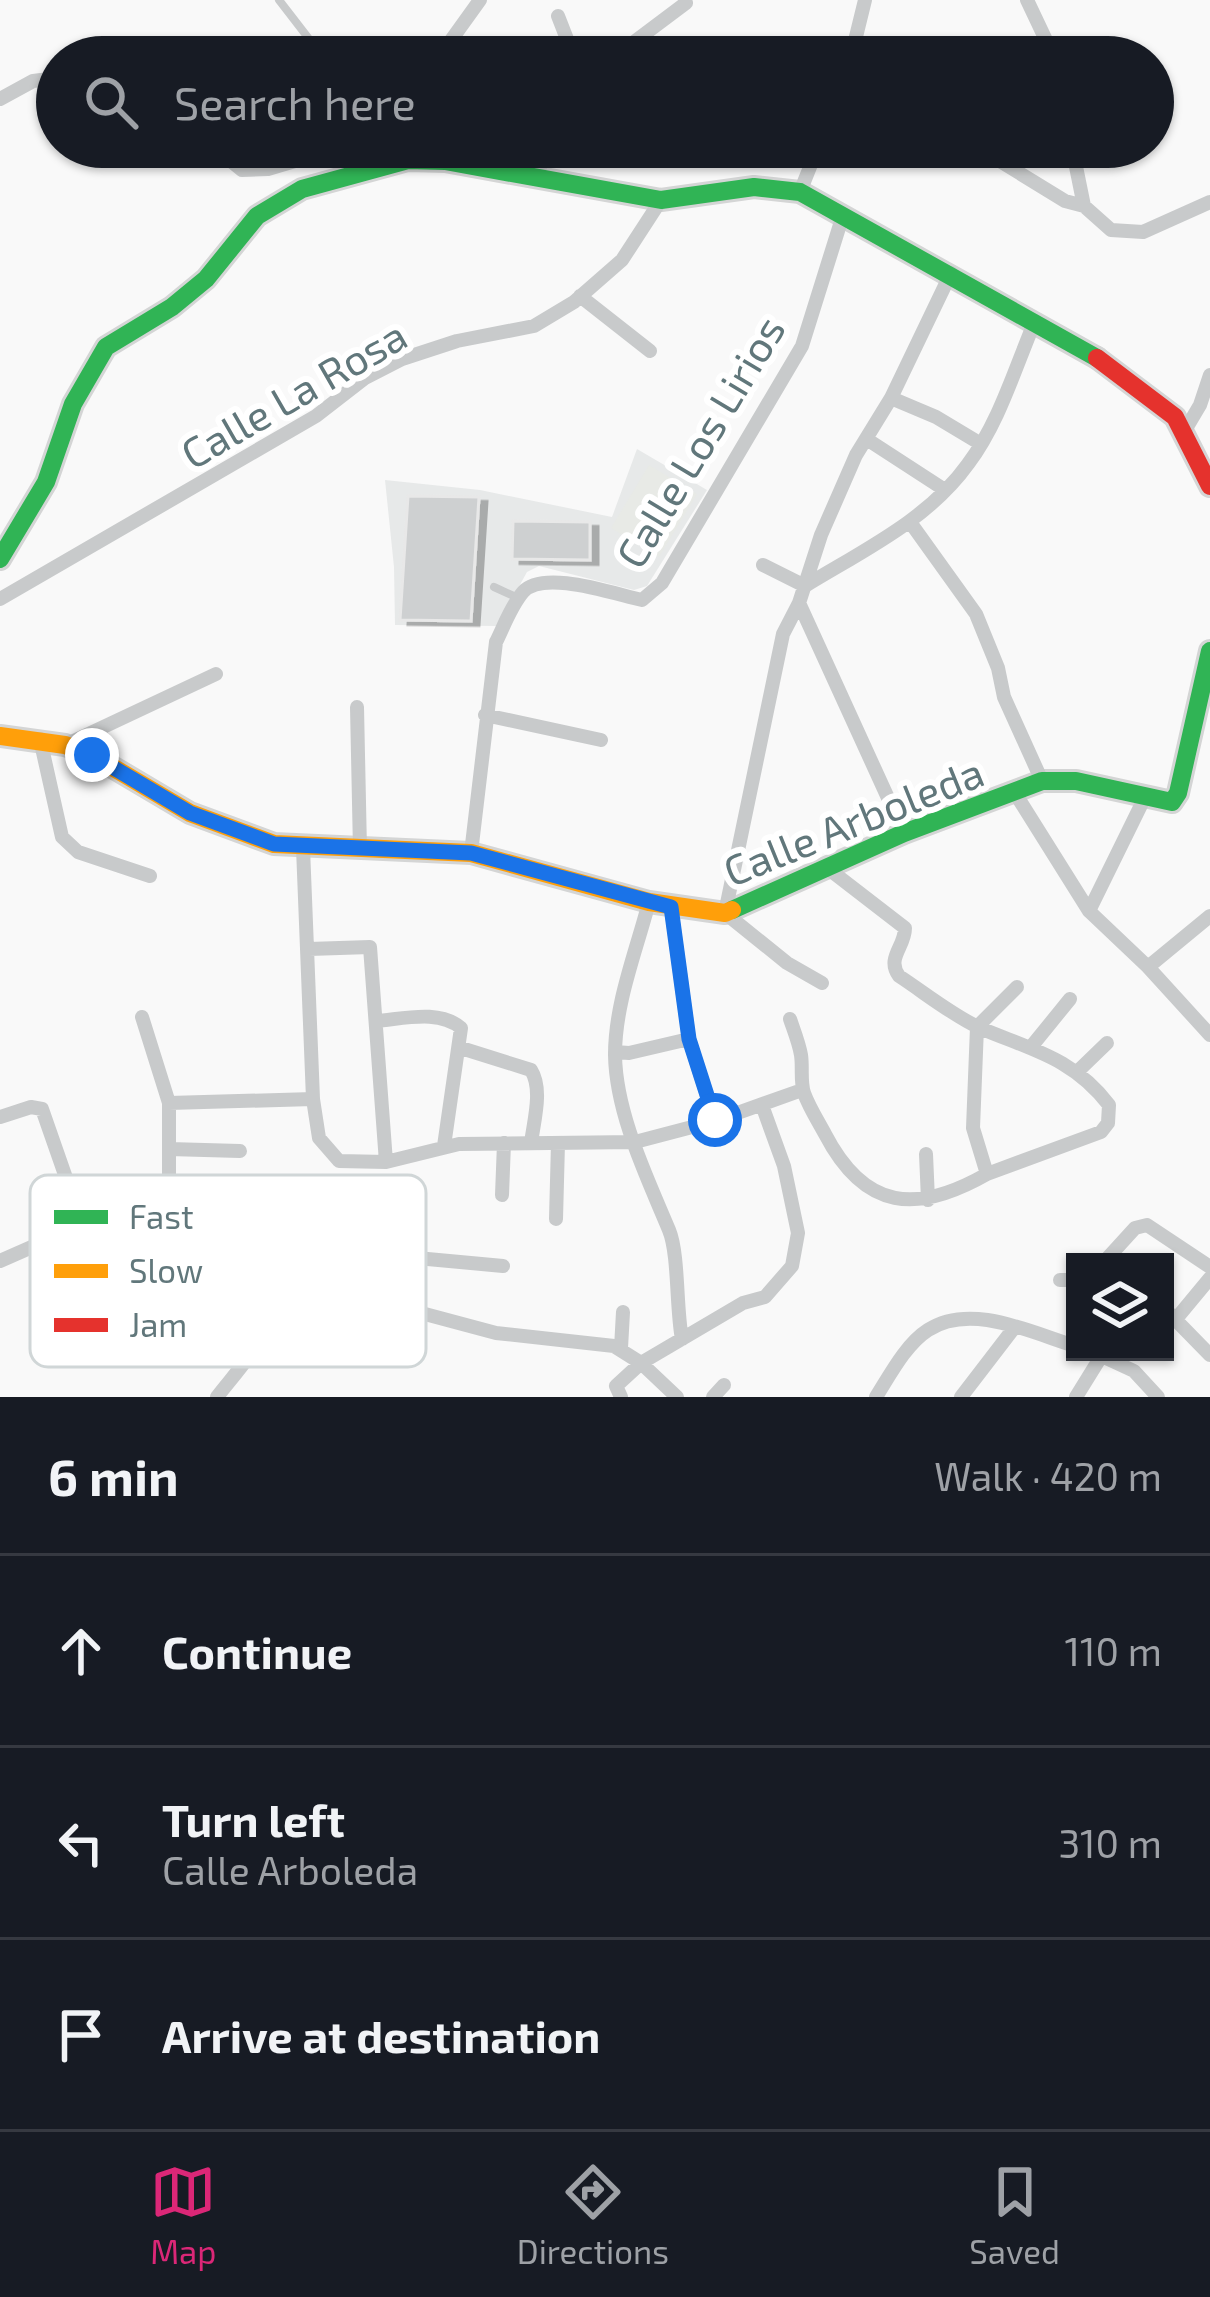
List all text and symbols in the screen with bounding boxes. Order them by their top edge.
search box [36,36,1174,168]
icon: search [78,69,144,135]
text: Search here [174,75,416,129]
street label: Calle Los Lirios [604,306,794,576]
street label: Calle La Rosa [171,308,415,478]
route end [65,728,119,782]
street label: Calle Arboleda [716,745,990,895]
route start [688,1093,742,1147]
legend [30,1175,426,1367]
text: Fast [129,1196,193,1236]
text: Slow [129,1250,203,1290]
map controls [1066,1253,1174,1361]
button: layers [1066,1253,1174,1361]
text: Jam [129,1304,187,1344]
text: 6 min [48,1445,179,1506]
text: Walk · 420 m [934,1452,1162,1499]
icon: ahead [48,1618,114,1684]
text: Continue [162,1624,352,1678]
text: 110 m [1065,1627,1162,1674]
text: Turn left [162,1792,345,1846]
icon: left [48,1810,114,1876]
text: 310 m [1058,1819,1162,1866]
text: Calle Arboleda [162,1846,418,1893]
icon: arrive [48,2002,114,2068]
text: Arrive at destination [162,2008,600,2062]
tab: Map [150,2159,216,2271]
tab: Directions [517,2159,669,2271]
tab: Saved [969,2159,1060,2271]

